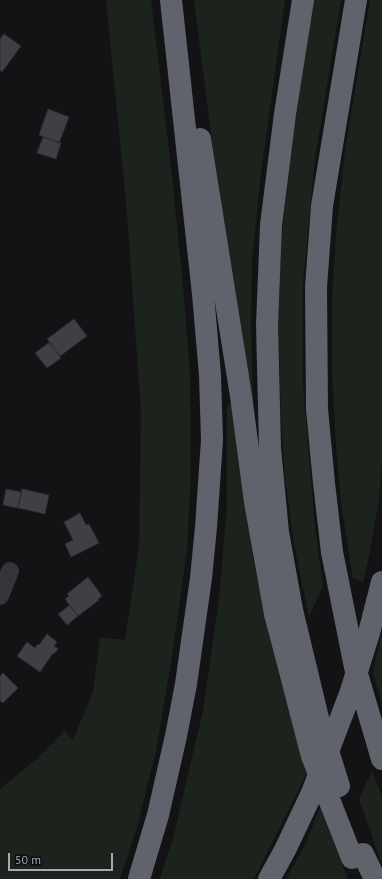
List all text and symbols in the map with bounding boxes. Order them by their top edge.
scale bar [10,845,115,871]
text: 50 m [15,852,41,867]

